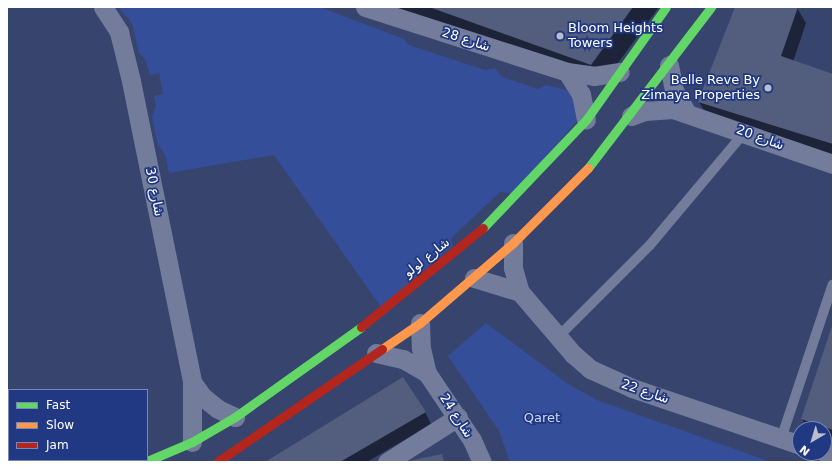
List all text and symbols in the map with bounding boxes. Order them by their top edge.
place label: Bloom Heights Towers [568,21,663,52]
street label: شارع 28 [440,25,492,55]
marker: Bloom Heights Towers [555,31,565,41]
place label: Belle Reve By Zimaya Properties [641,73,760,104]
marker: Belle Reve By Zimaya Properties [763,83,773,93]
street label: شارع 20 [734,122,786,154]
street label: شارع 30 [142,166,166,218]
street label: شارع لولو [401,235,453,281]
street label: شارع 22 [619,377,671,407]
legend [8,389,148,461]
street label: شارع 24 [436,391,476,441]
text: Fast [46,398,70,412]
park label: Qaret [524,410,560,426]
text: Slow [46,418,74,432]
north arrow [792,421,832,461]
text: Jam [46,438,69,452]
text: N [797,442,813,458]

